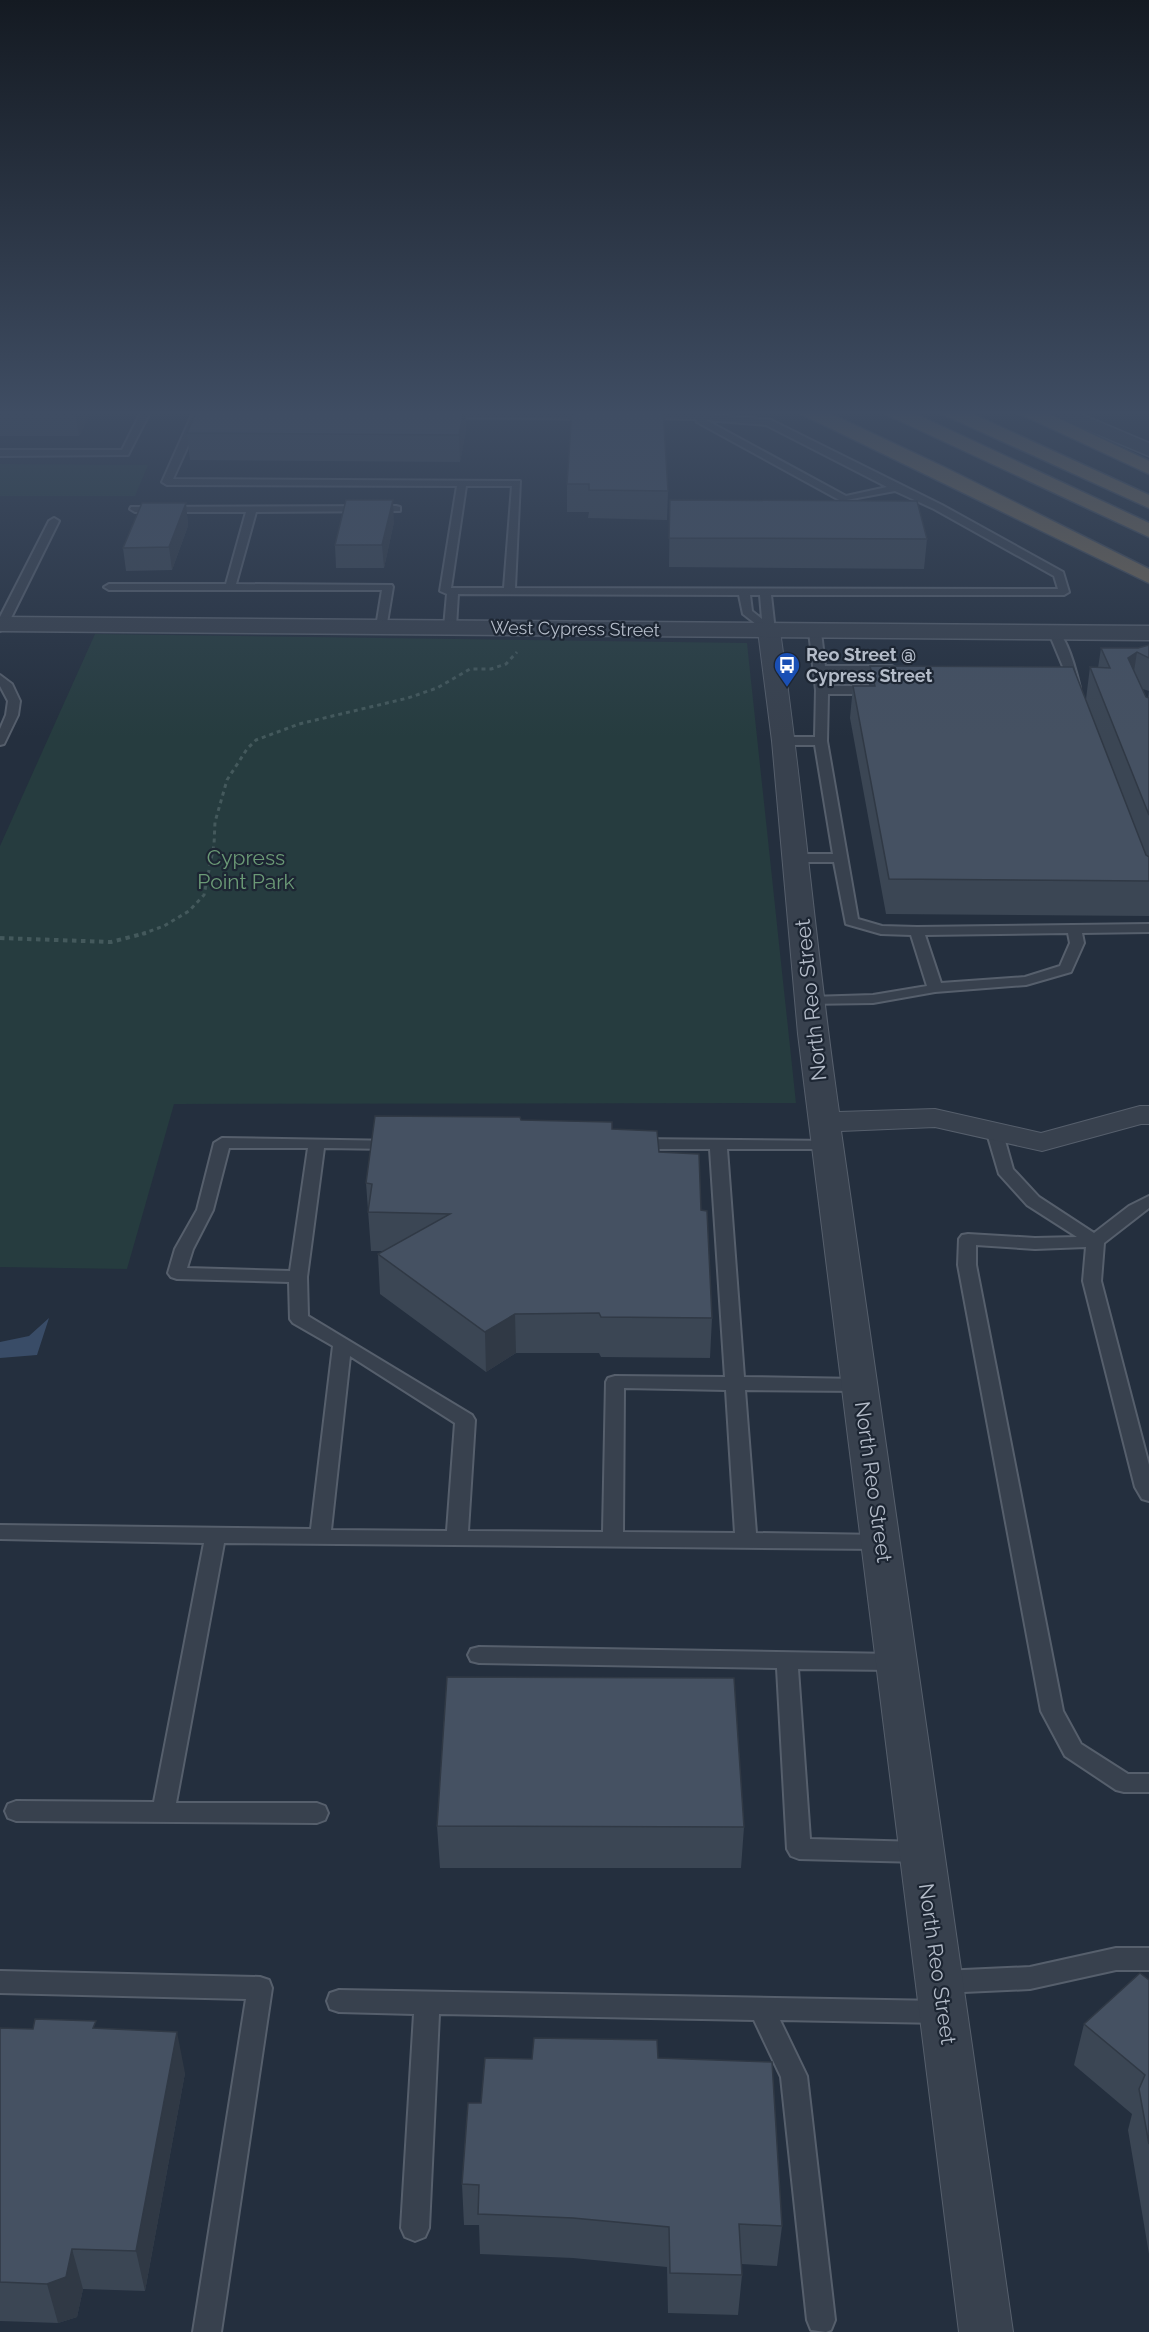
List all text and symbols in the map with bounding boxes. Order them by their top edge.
street label: West Cypress Street [490,617,660,640]
place label: Reo Street @ Cypress Street [806,644,932,686]
bus stop icon: Reo Street @ Cypress Street [772,650,802,688]
park label: Cypress Point Park [197,845,295,894]
street label: North Reo Street [790,918,831,1082]
street label: North Reo Street [850,1400,897,1564]
street label: North Reo Street [914,1882,961,2046]

